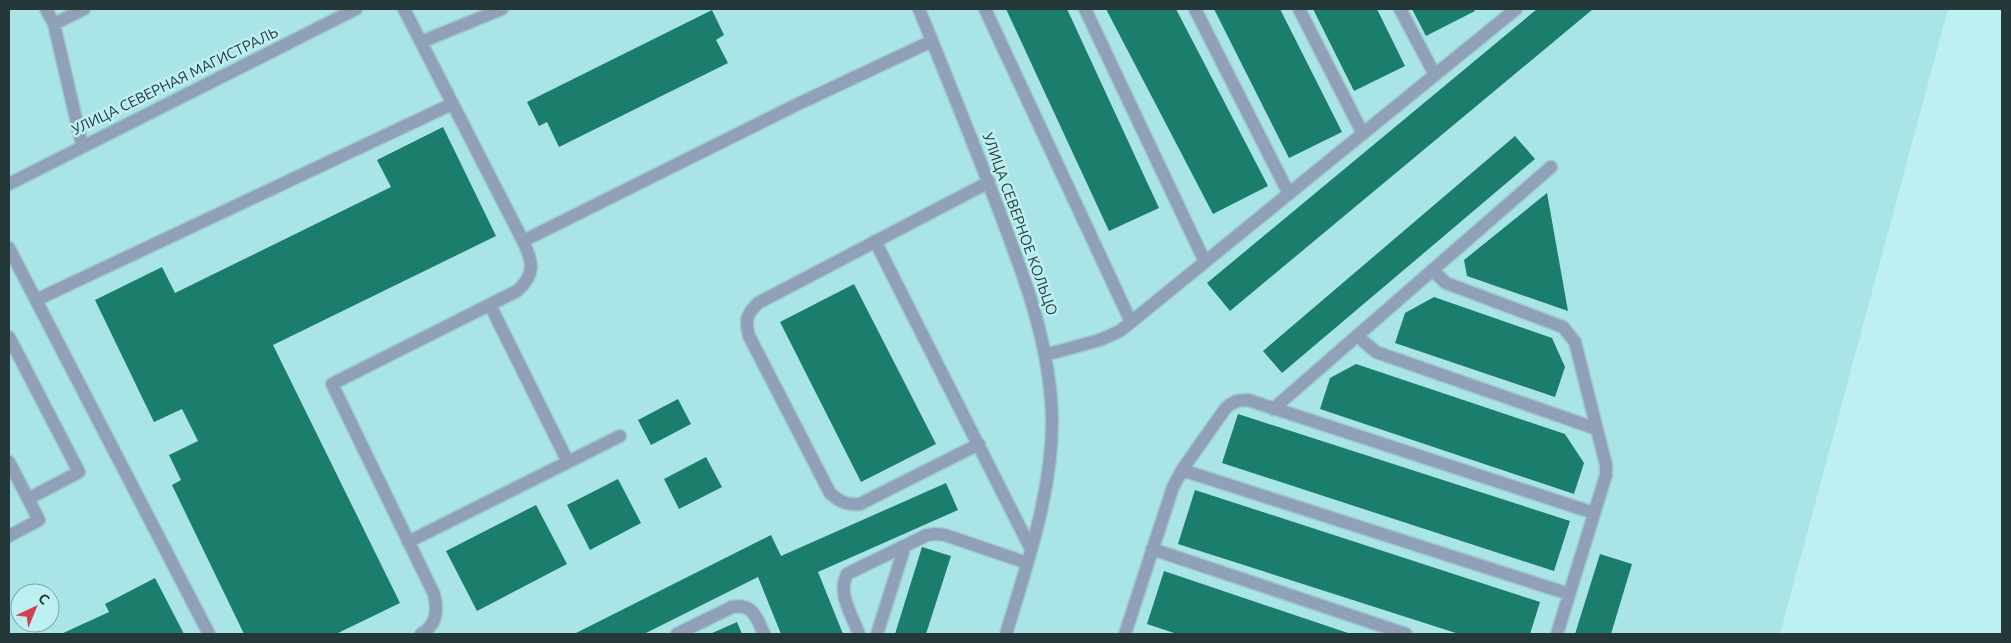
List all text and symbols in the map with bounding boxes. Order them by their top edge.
street label: УЛИЦА СЕВЕРНАЯ МАГИСТРАЛЬ [69,23,281,138]
street label: УЛИЦА СЕВЕРНОЕ КОЛЬЦО [979,130,1061,317]
north arrow [10,583,60,633]
text: С [35,590,53,608]

